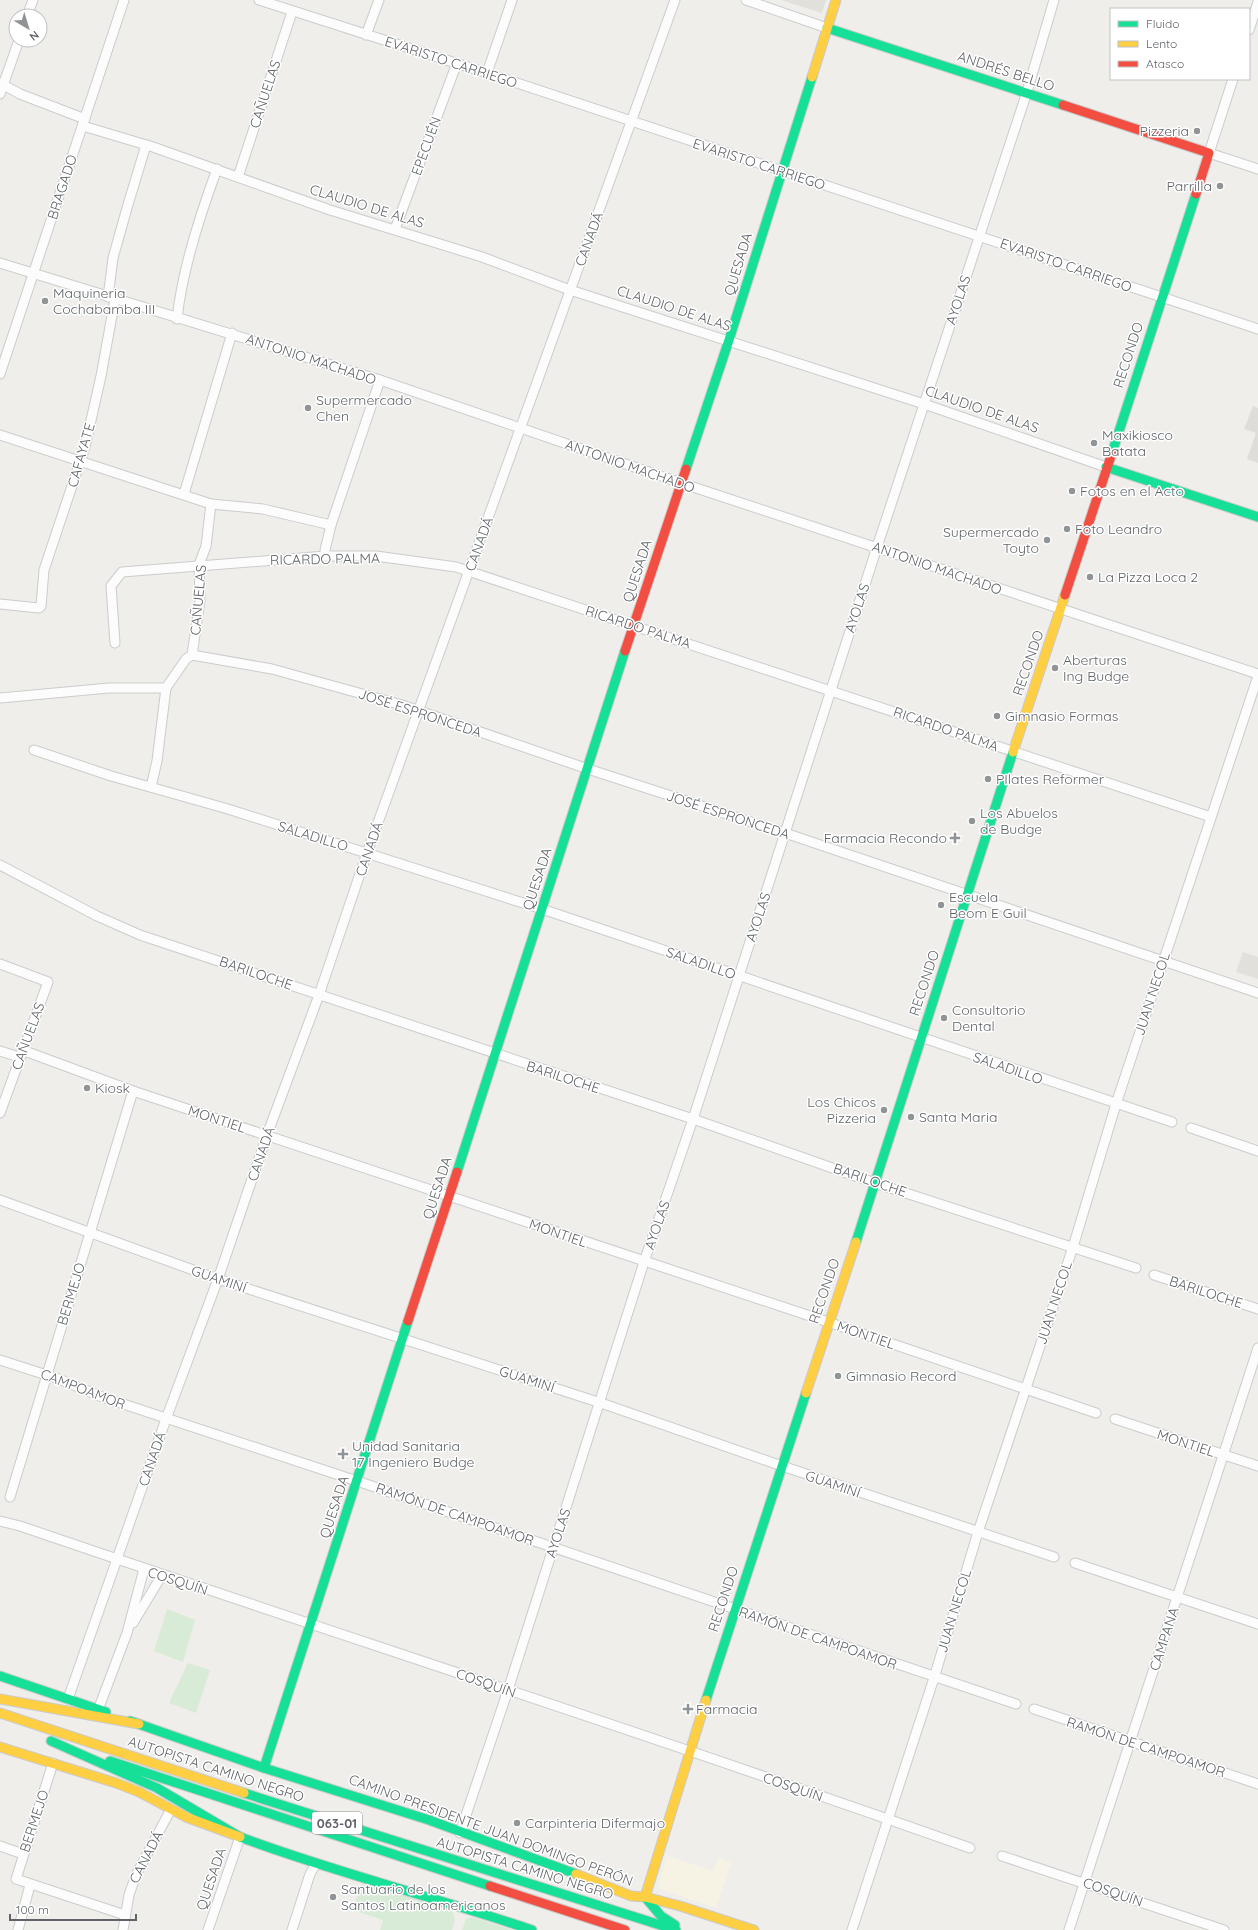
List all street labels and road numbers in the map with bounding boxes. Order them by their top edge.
street label: EVARISTO CARRIEGO [383,32,520,92]
street label: ANDRÉS BELLO [955,47,1057,95]
street label: CAÑUELAS [246,57,285,130]
street label: EPECUÉN [407,114,445,178]
street label: EVARISTO CARRIEGO [691,134,828,194]
street label: BRAGADO [43,152,81,222]
street label: CLAUDIO DE ALAS [308,180,427,232]
street label: CANADÁ [571,209,607,269]
street label: QUESADA [720,230,756,298]
street label: EVARISTO CARRIEGO [998,234,1135,296]
street label: AYOLAS [942,273,974,327]
street label: CLAUDIO DE ALAS [615,281,733,335]
street label: RECONDO [1109,320,1147,390]
street label: ANTONIO MACHADO [244,329,379,389]
street label: CLAUDIO DE ALAS [923,381,1041,437]
street label: CAFAYATE [63,421,99,489]
street label: ANTONIO MACHADO [563,435,697,497]
street label: CANADÁ [461,514,497,574]
street label: QUESADA [618,537,656,605]
street label: ANTONIO MACHADO [870,537,1004,599]
street label: RICARDO PALMA [270,549,380,569]
street label: CAÑUELAS [186,564,210,636]
street label: AYOLAS [841,581,873,635]
street label: RICARDO PALMA [583,601,693,653]
street label: RECONDO [1008,628,1048,698]
street label: JOSÉ ESPRONCEDA [356,685,484,741]
street label: RICARDO PALMA [891,703,1001,755]
street label: JOSÉ ESPRONCEDA [664,787,792,843]
street label: SALADILLO [276,817,351,855]
street label: CANADÁ [351,819,387,879]
street label: QUESADA [518,845,556,913]
street label: AYOLAS [742,890,774,944]
street label: SALADILLO [664,943,738,983]
street label: RECONDO [905,948,943,1018]
street label: JUAN NECOL [1130,950,1174,1038]
street label: BARILOCHE [217,952,295,994]
street label: CAÑUELAS [7,1000,49,1072]
street label: SALADILLO [971,1048,1045,1088]
street label: BARILOCHE [524,1057,602,1097]
street label: MONTIEL [186,1101,249,1137]
street label: CANADÁ [243,1124,279,1184]
street label: QUESADA [418,1154,456,1222]
street label: BARILOCHE [831,1159,909,1201]
street label: AYOLAS [640,1198,674,1252]
street label: MONTIEL [527,1215,590,1251]
street label: RECONDO [804,1256,844,1326]
street label: JUAN NECOL [1032,1259,1076,1347]
street label: BERMEJO [53,1260,89,1328]
street label: GUAMINÍ [189,1261,250,1297]
street label: BARILOCHE [1167,1272,1245,1312]
street label: MONTIEL [835,1317,898,1353]
street label: GUAMINÍ [497,1362,558,1397]
street label: CAMPOAMOR [38,1365,128,1413]
street label: MONTIEL [1155,1425,1218,1461]
street label: CANADÁ [134,1429,170,1489]
street label: GUAMINÍ [803,1466,864,1502]
street label: QUESADA [315,1473,353,1541]
street label: RAMÓN DE CAMPOAMOR [374,1478,536,1550]
street label: AYOLAS [542,1506,574,1560]
street label: COSQUÍN [146,1563,210,1599]
street label: RECONDO [704,1564,742,1634]
street label: JUAN NECOL [933,1567,975,1655]
street label: RAMÓN DE CAMPOAMOR [737,1602,899,1674]
street label: CAMPANA [1145,1605,1183,1673]
street label: COSQUÍN [454,1664,518,1702]
street label: RAMÓN DE CAMPOAMOR [1064,1713,1228,1781]
street label: AUTOPISTA CAMINO NEGRO [126,1732,307,1806]
street label: COSQUÍN [761,1768,825,1806]
street label: CAMINO PRESIDENTE JUAN DOMINGO PERÓN [346,1770,636,1890]
street label: BERMEJO [15,1787,53,1854]
road number: 063-01 [312,1812,362,1834]
street label: CANADÁ [125,1828,167,1886]
street label: AUTOPISTA CAMINO NEGRO [434,1832,616,1904]
street label: QUESADA [192,1845,230,1913]
street label: COSQUÍN [1081,1873,1145,1911]

